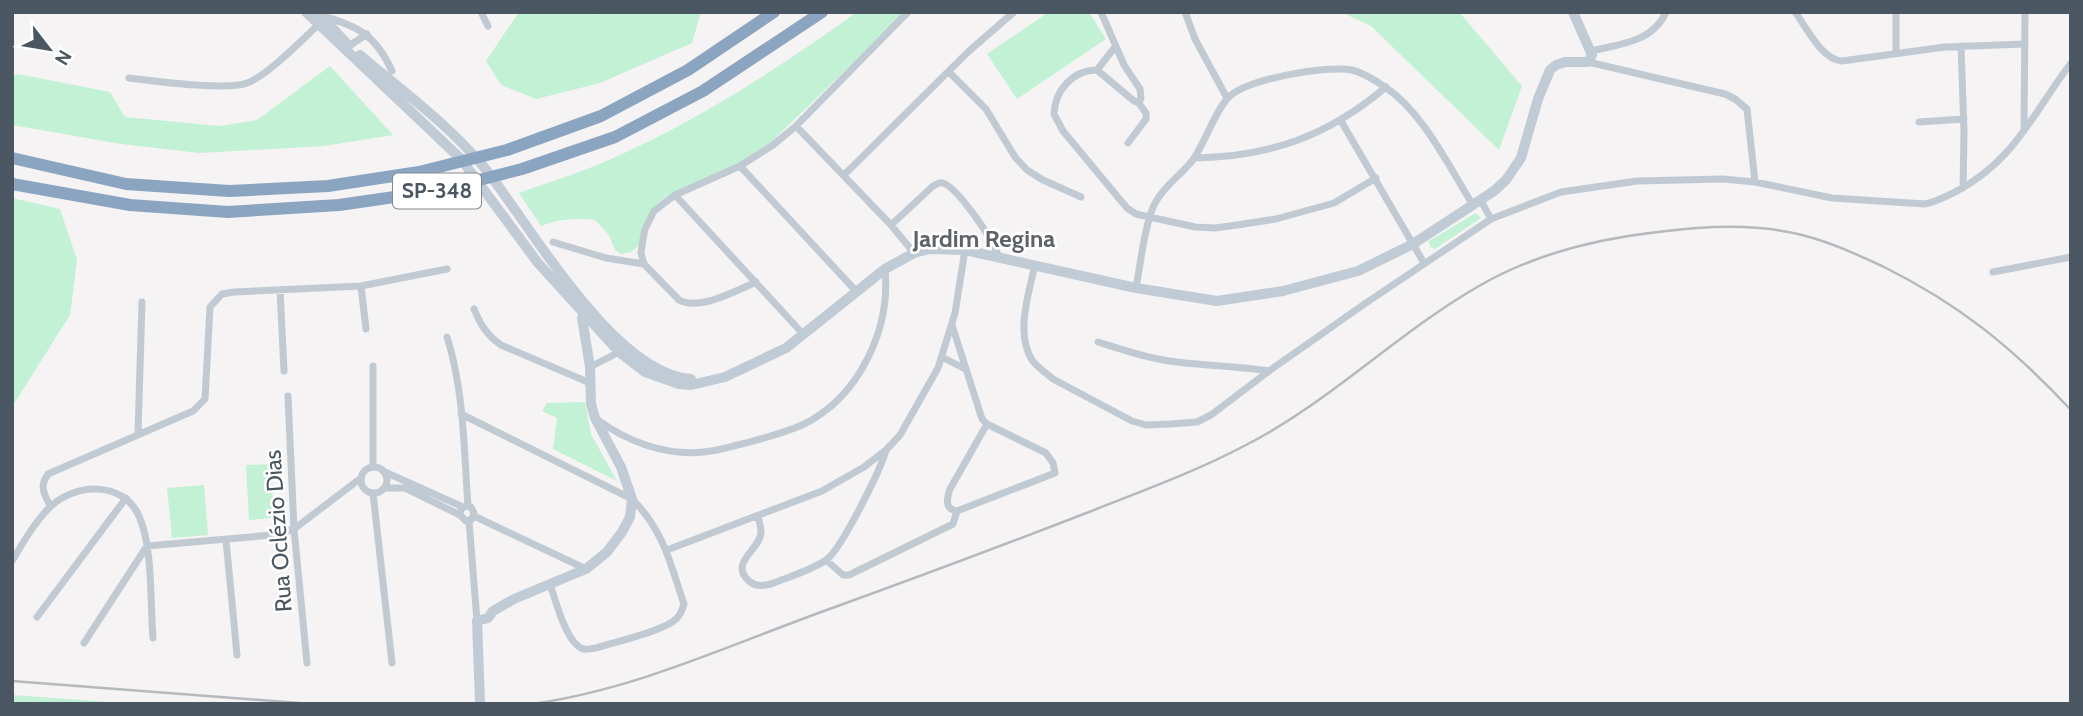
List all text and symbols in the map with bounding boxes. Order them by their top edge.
north arrow [14,14,84,84]
text: N [50,46,76,69]
road number: SP-348 [393,174,481,208]
district label: Jardim Regina [912,224,1055,253]
street label: Rua Oclézio Dias [258,449,298,613]

